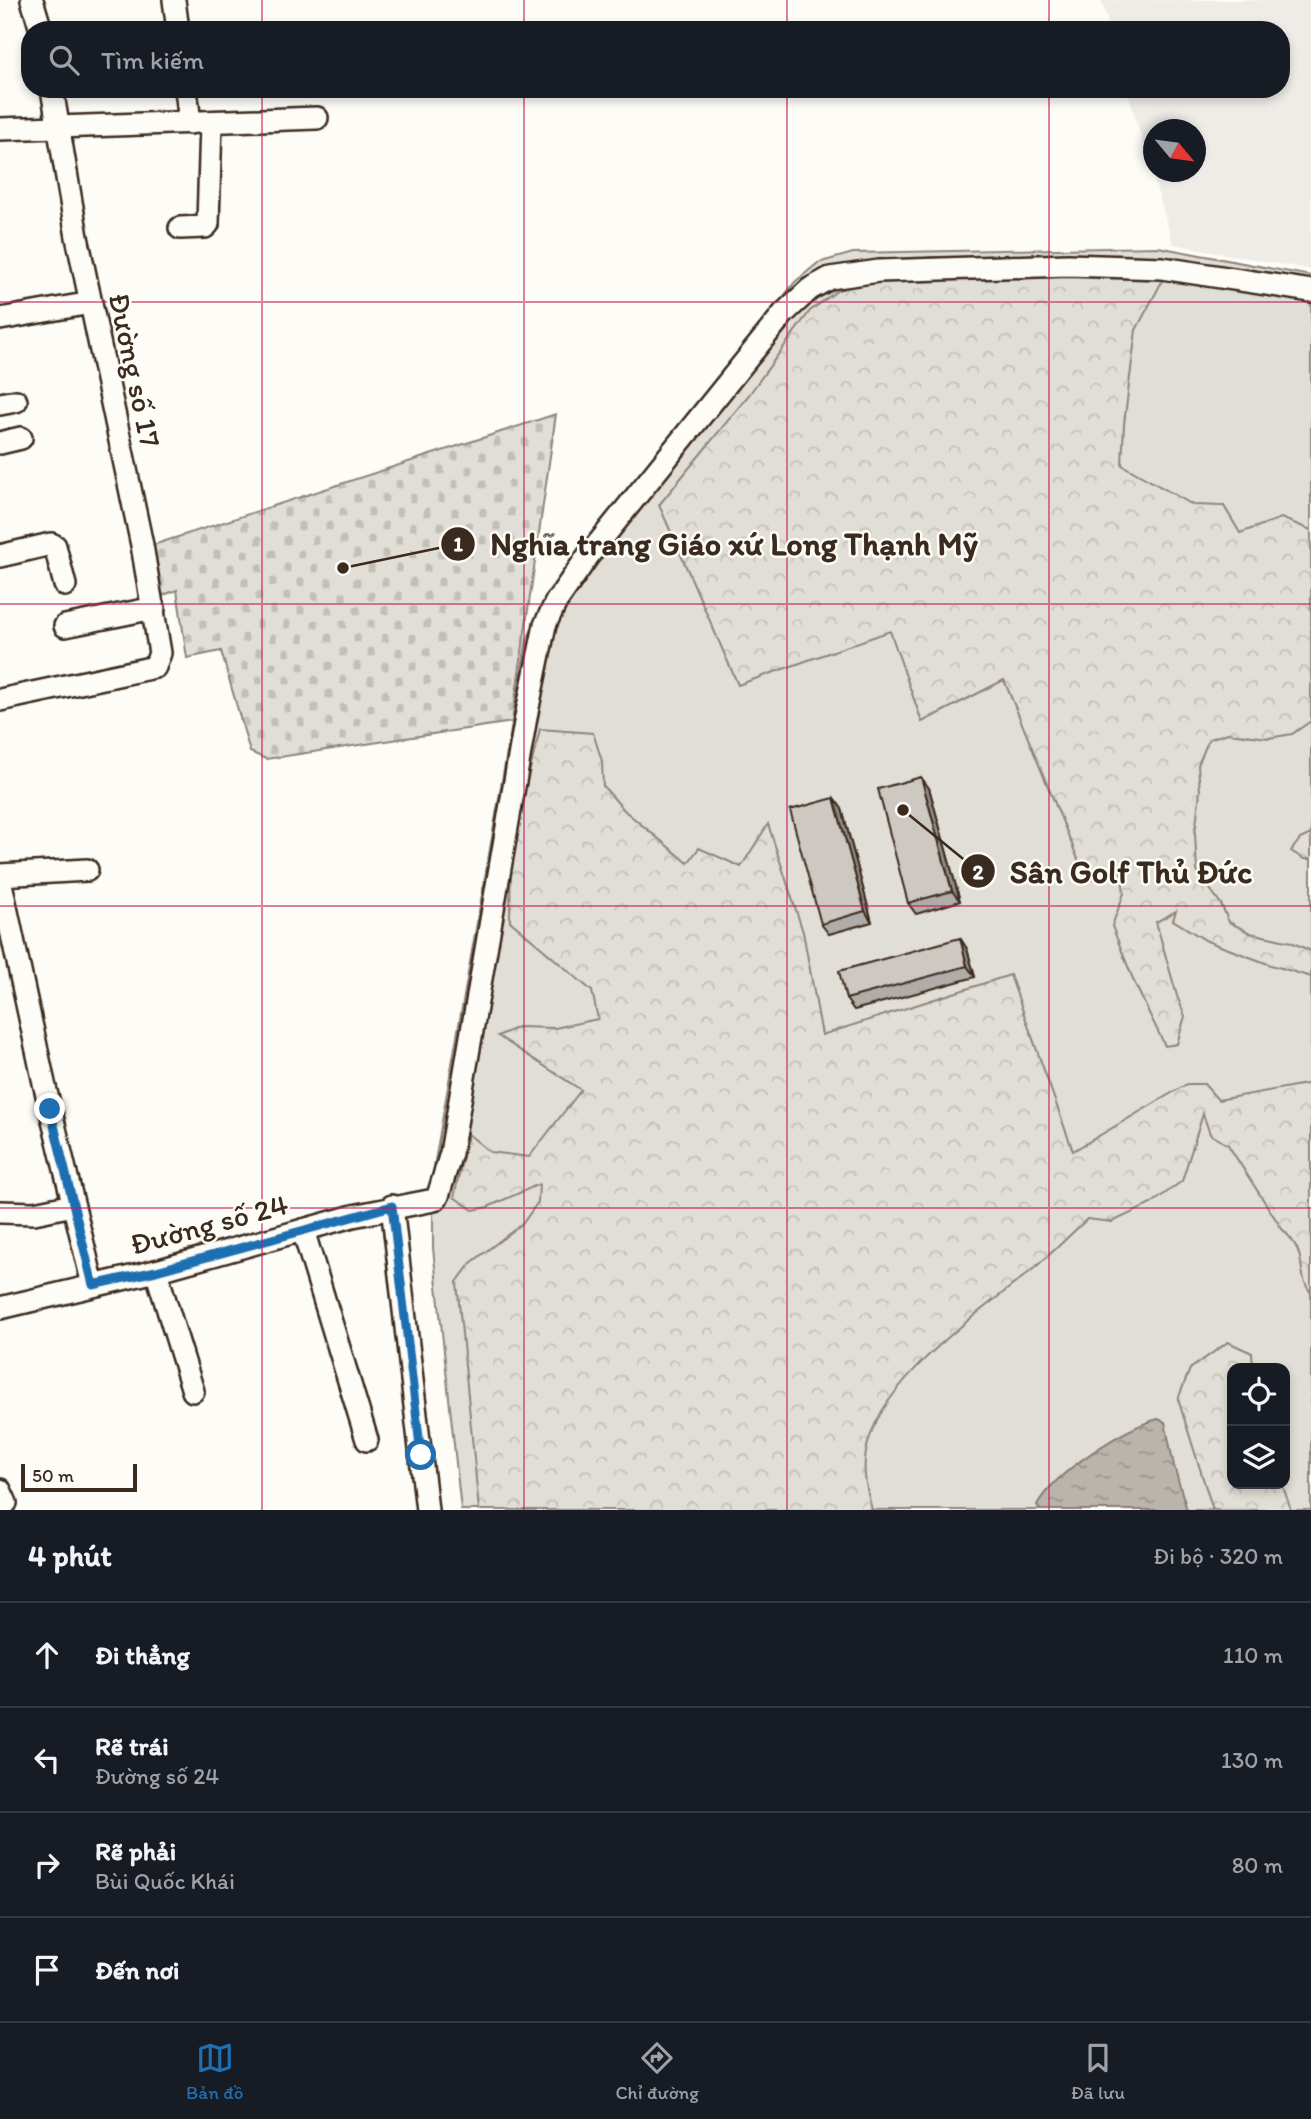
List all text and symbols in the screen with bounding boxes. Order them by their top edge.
search box [21,21,1290,98]
icon: search [45,41,83,79]
text: Tìm kiếm [101,44,204,76]
north arrow [1143,119,1206,182]
street label: Đường số 17 [101,289,169,451]
callout: Nghĩa trang Giáo xứ Long Thạnh Mỹ [441,518,993,571]
text: Nghĩa trang Giáo xứ Long Thạnh Mỹ [490,525,979,563]
text: 1 [453,531,463,556]
callout: Sân Golf Thủ Đức [961,845,1266,898]
text: Sân Golf Thủ Đức [1010,853,1252,891]
text: 2 [972,859,984,884]
route end [34,1093,65,1124]
street label: Đường số 24 [126,1185,292,1263]
map controls [1227,1363,1290,1489]
button: locate [1227,1363,1290,1426]
button: layers [1227,1426,1290,1489]
route start [405,1439,436,1470]
scale bar [21,1461,136,1493]
text: 50 m [32,1464,74,1487]
text: 4 phút [28,1537,112,1574]
text: Đi bộ · 320 m [1153,1542,1283,1570]
icon: ahead [28,1636,66,1674]
text: Đi thẳng [95,1639,190,1671]
text: 110 m [1223,1641,1283,1669]
text: Rẽ trái [95,1730,169,1762]
icon: left [28,1741,66,1779]
text: 130 m [1221,1746,1283,1774]
text: Đường số 24 [95,1762,219,1790]
text: Rẽ phải [95,1835,176,1867]
icon: right [28,1846,66,1884]
text: 80 m [1232,1851,1283,1879]
text: Bùi Quốc Khái [95,1867,235,1895]
icon: arrive [28,1951,66,1989]
text: Đến nơi [95,1954,180,1986]
tab: Bản đồ [186,2039,243,2104]
tab: Chỉ đường [615,2039,699,2104]
tab: Đã lưu [1071,2039,1125,2104]

